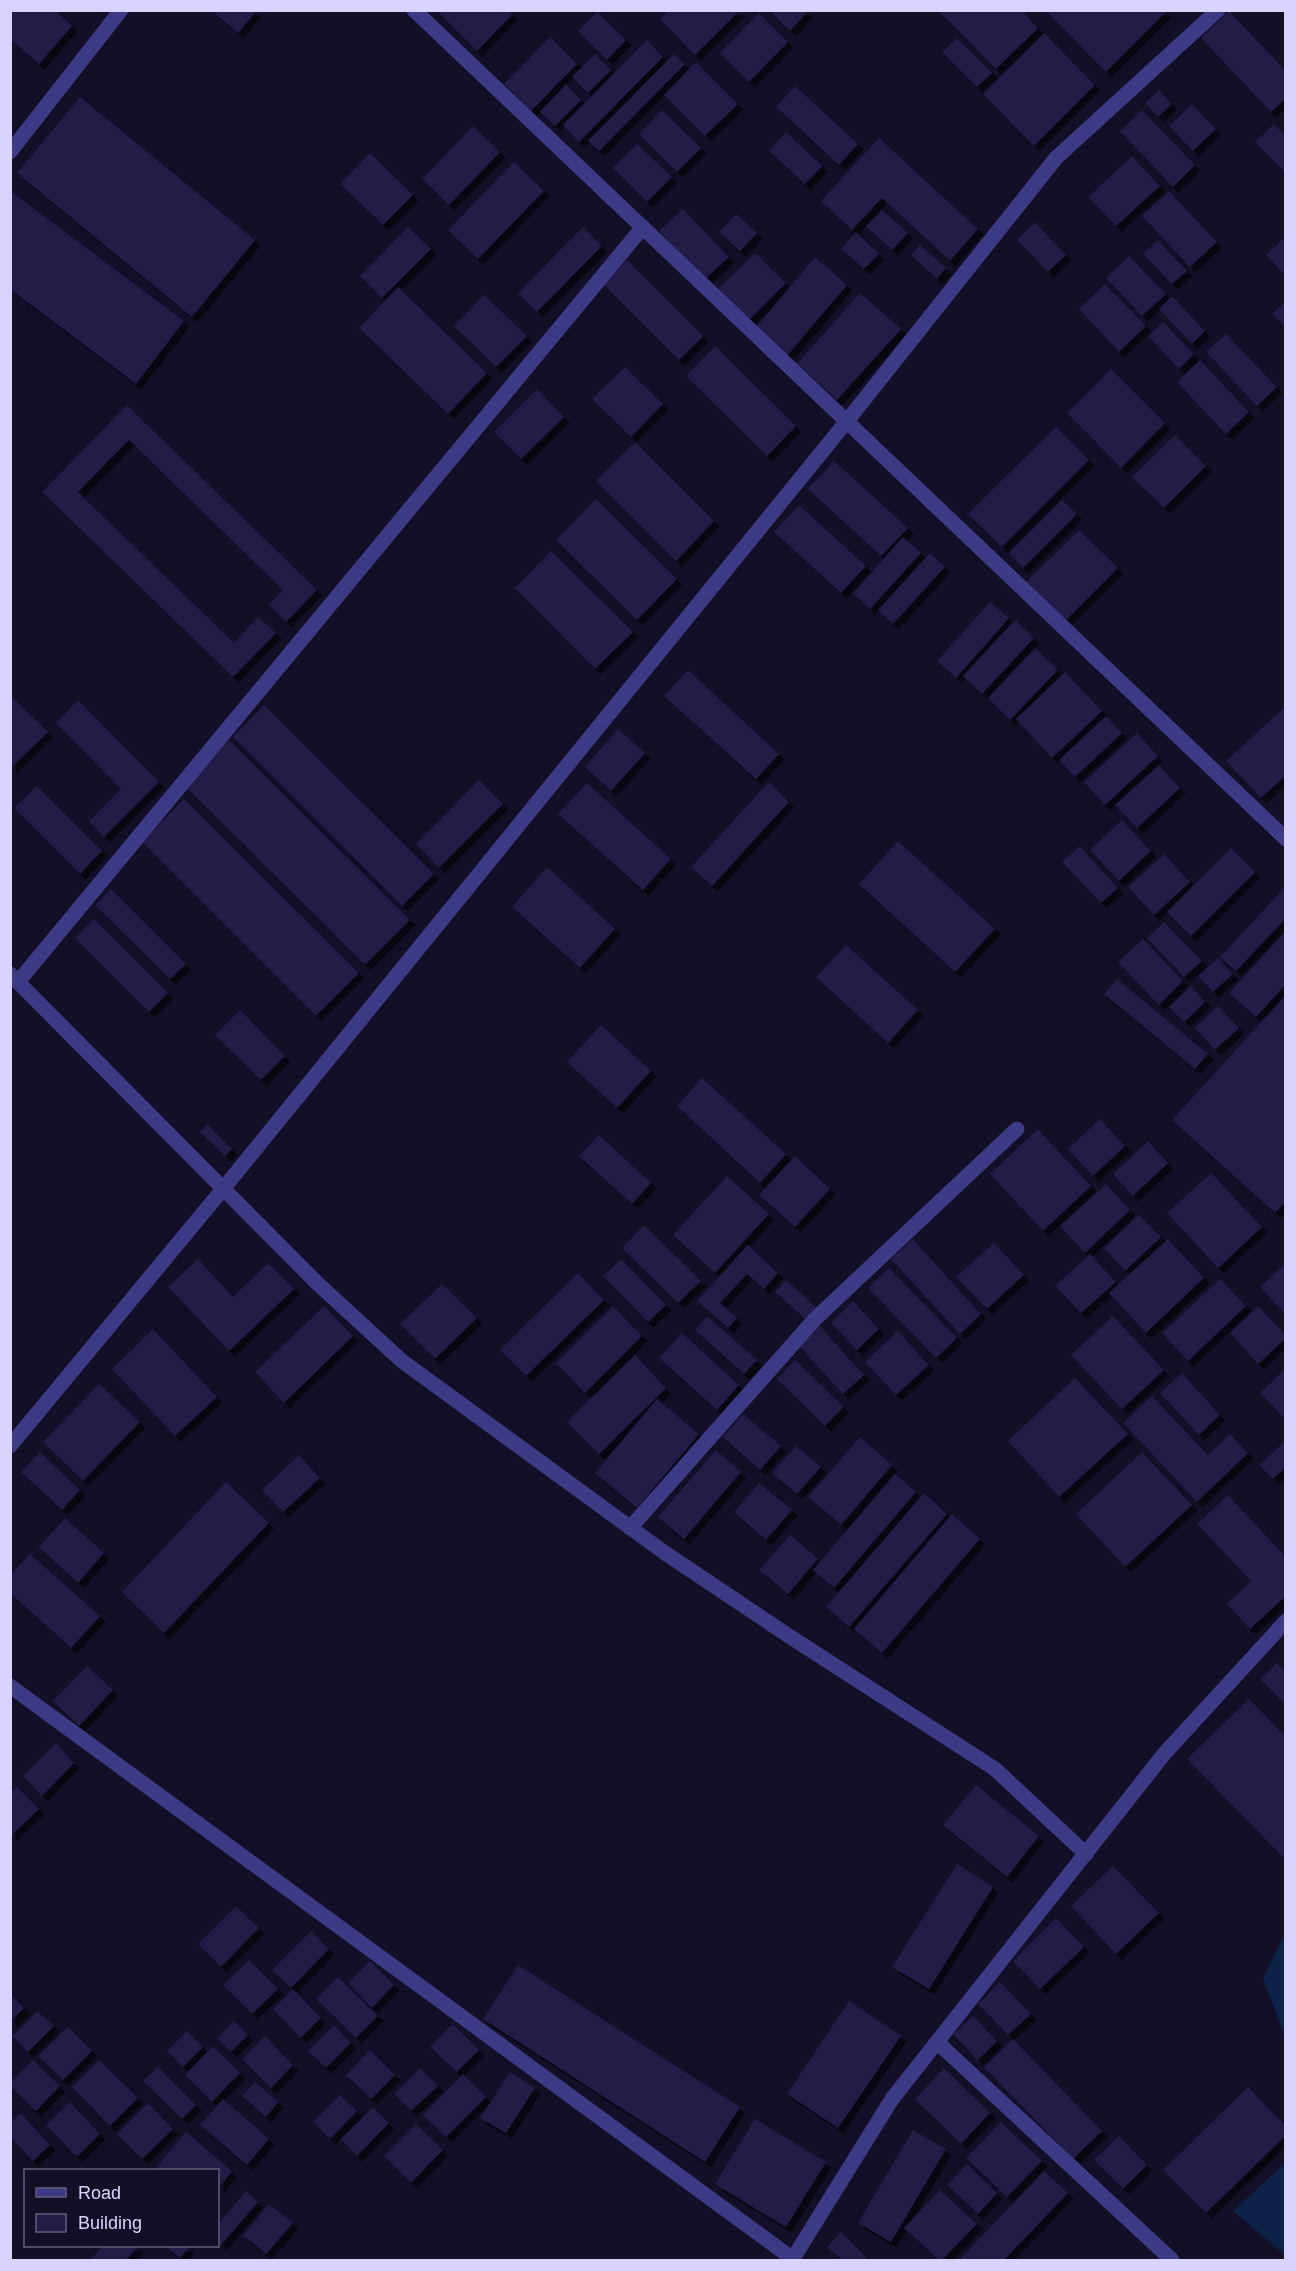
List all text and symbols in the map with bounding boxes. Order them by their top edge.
legend [24,2169,219,2247]
text: Road [78,2183,121,2203]
text: Building [78,2213,142,2233]

